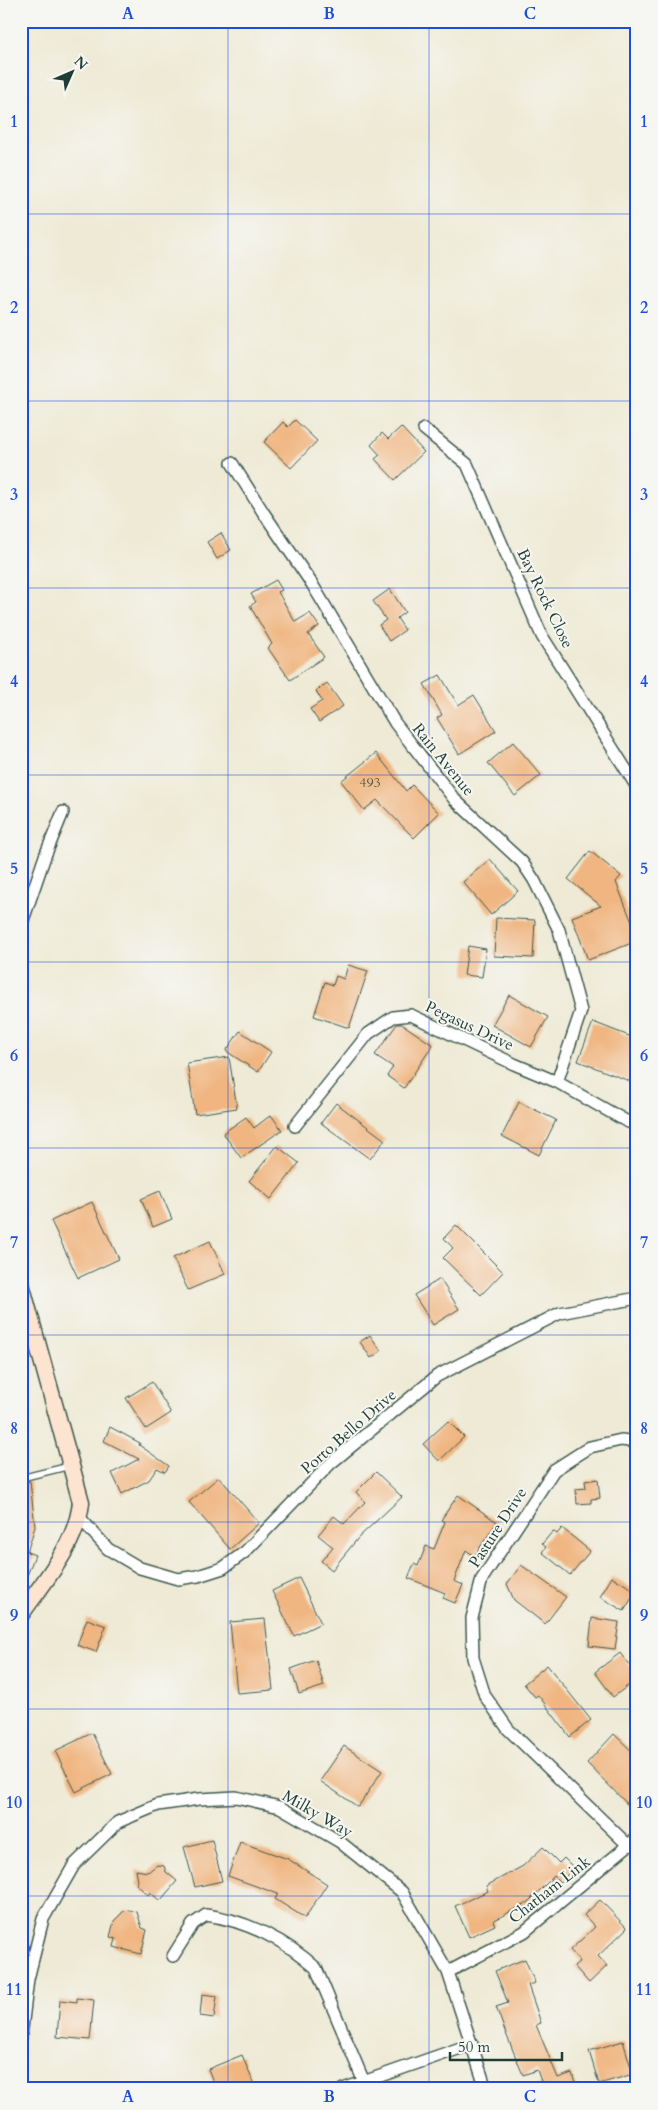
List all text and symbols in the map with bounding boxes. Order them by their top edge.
text: A [122,3,134,25]
text: B [323,3,335,25]
text: C [524,3,536,25]
north arrow [48,48,98,98]
text: N [70,52,92,74]
text: 1 [10,111,18,133]
text: 1 [640,111,648,133]
text: 2 [10,297,18,319]
text: 2 [640,297,648,319]
text: 3 [10,484,18,506]
text: 3 [640,484,648,506]
street label: Bay Rock Close [512,545,579,652]
text: 4 [10,671,18,693]
text: 4 [640,671,648,693]
street label: Rain Avenue [407,719,479,801]
house number: 493 [359,773,381,792]
text: 5 [10,858,18,880]
text: 5 [640,858,648,880]
street label: Pegasus Drive [422,996,517,1056]
text: 6 [10,1045,18,1067]
text: 6 [640,1045,648,1067]
text: 7 [10,1232,18,1254]
text: 7 [640,1232,648,1254]
street label: Porto Bello Drive [296,1384,401,1479]
text: 8 [10,1418,18,1440]
text: 8 [640,1418,648,1440]
street label: Pasture Drive [464,1483,532,1572]
text: 9 [10,1605,18,1627]
text: 9 [640,1605,648,1627]
street label: Milky Way [278,1785,357,1843]
text: 10 [6,1792,22,1814]
text: 10 [636,1792,652,1814]
street label: Chatham Link [504,1851,595,1929]
text: 11 [6,1979,22,2001]
text: 11 [636,1979,652,2001]
scale bar [450,2030,563,2062]
text: 50 m [458,2037,490,2057]
text: A [122,2086,134,2108]
text: B [323,2086,335,2108]
text: C [524,2086,536,2108]

